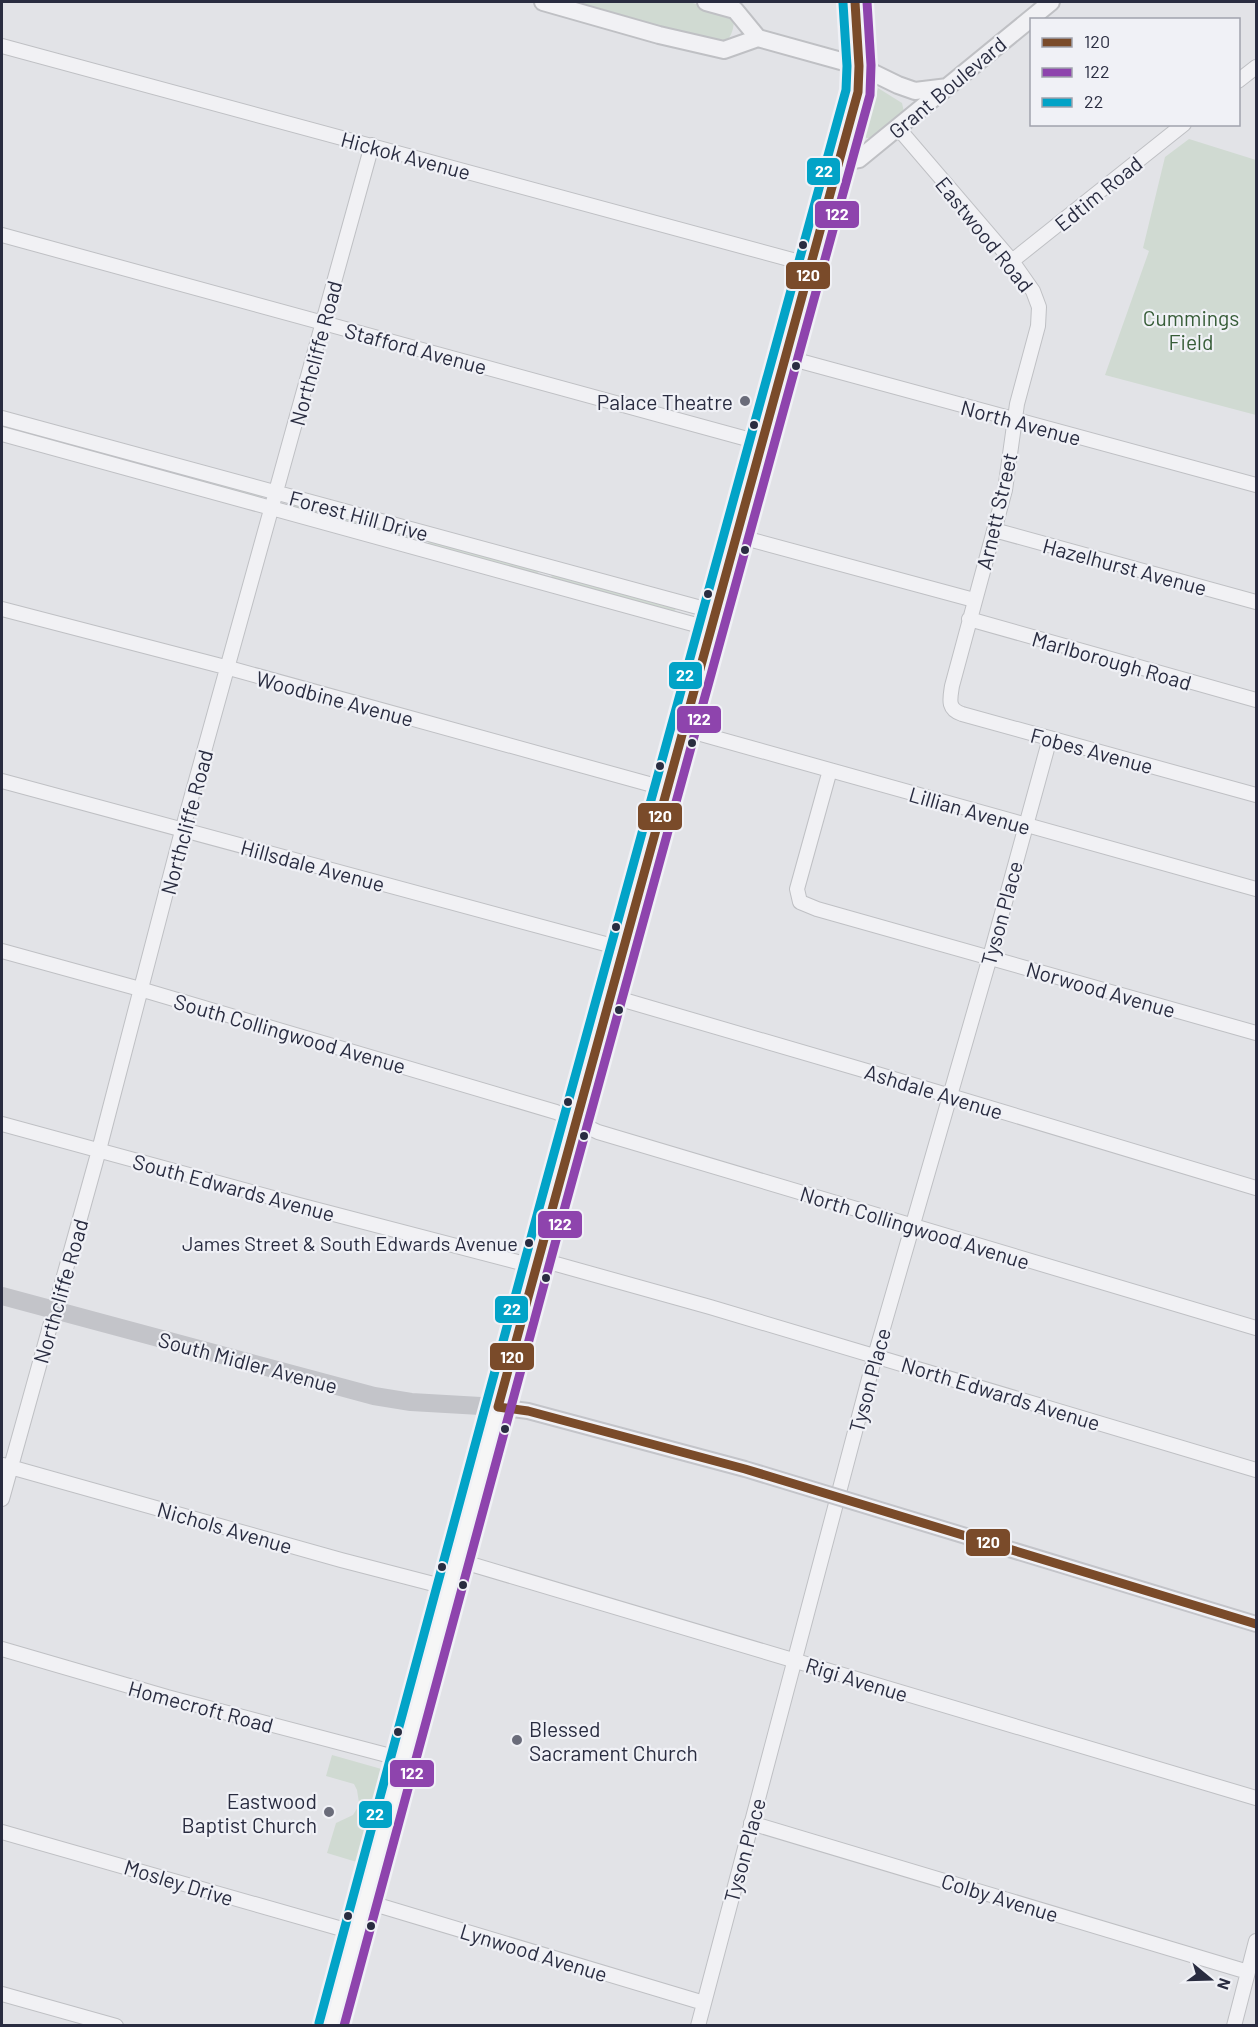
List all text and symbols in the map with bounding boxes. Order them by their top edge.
legend [1030,18,1240,126]
text: 120 [1084,30,1110,52]
street label: Grant Boulevard [883,31,1011,143]
text: 122 [1084,60,1110,82]
text: 22 [1084,90,1103,112]
street label: Hickok Avenue [339,126,473,184]
street label: Edtim Road [1049,150,1147,236]
line badge: 22 [806,157,841,186]
text: 22 [815,161,833,180]
street label: Eastwood Road [931,171,1039,297]
line badge: 122 [814,200,860,229]
text: 122 [825,204,849,223]
unlabelled marker [797,239,809,251]
line badge: 120 [785,261,831,290]
text: 120 [796,265,820,284]
street label: Northcliffe Road [284,278,346,428]
park label: Cummings Field [1143,305,1239,354]
street label: Stafford Avenue [342,317,490,379]
unlabelled marker [790,360,802,372]
place label: Palace Theatre [597,389,733,414]
marker: Palace Theatre [738,394,752,408]
street label: North Avenue [958,394,1084,450]
unlabelled marker [748,419,760,431]
street label: Arnett Street [970,450,1022,572]
street label: Forest Hill Drive [287,484,431,546]
street label: Hazelhurst Avenue [1040,532,1210,600]
unlabelled marker [739,544,751,556]
unlabelled marker [702,588,714,600]
street label: Marlborough Road [1030,625,1194,695]
line badge: 22 [668,661,703,690]
street label: Woodbine Avenue [254,665,416,731]
text: 22 [676,665,694,684]
line badge: 122 [676,705,722,734]
text: 122 [687,709,711,728]
street label: Fobes Avenue [1028,722,1156,778]
unlabelled marker [686,737,698,749]
street label: Northcliffe Road [155,747,217,897]
unlabelled marker [654,760,666,772]
street label: Lillian Avenue [906,781,1034,839]
line badge: 120 [637,802,683,831]
text: 120 [648,806,672,825]
street label: Hillsdale Avenue [238,834,388,896]
street label: Tyson Place [975,858,1027,968]
unlabelled marker [610,921,622,933]
street label: Norwood Avenue [1024,956,1178,1022]
street label: South Collingwood Avenue [171,988,409,1078]
unlabelled marker [613,1004,625,1016]
street label: Ashdale Avenue [862,1058,1006,1124]
unlabelled marker [562,1096,574,1108]
unlabelled marker [578,1130,590,1142]
street label: South Edwards Avenue [130,1148,338,1226]
street label: North Collingwood Avenue [797,1180,1033,1274]
line badge: 122 [537,1210,583,1239]
text: 122 [548,1214,572,1233]
street label: Northcliffe Road [27,1216,93,1366]
place label: James Street & South Edwards Avenue [182,1231,518,1255]
marker: James Street & South Edwards Avenue [523,1237,535,1249]
unlabelled marker [540,1272,552,1284]
line badge: 22 [494,1295,529,1324]
text: 22 [503,1299,521,1318]
street label: Tyson Place [843,1325,895,1435]
street label: South Midler Avenue [156,1326,340,1398]
line badge: 120 [489,1342,535,1371]
text: 120 [500,1347,524,1366]
street label: North Edwards Avenue [899,1351,1103,1435]
unlabelled marker [499,1423,511,1435]
street label: Nichols Avenue [155,1496,295,1558]
line badge: 120 [965,1528,1011,1557]
text: 120 [976,1532,1000,1551]
unlabelled marker [436,1561,448,1573]
unlabelled marker [457,1579,469,1591]
street label: Rigi Avenue [803,1652,911,1706]
street label: Homecroft Road [126,1675,276,1737]
place label: Blessed Sacrament Church [529,1716,698,1765]
unlabelled marker [392,1726,404,1738]
marker: Blessed Sacrament Church [510,1733,524,1747]
line badge: 122 [389,1759,435,1788]
text: 122 [400,1763,424,1782]
place label: Eastwood Baptist Church [182,1788,317,1837]
street label: Tyson Place [718,1795,770,1905]
line badge: 22 [358,1800,393,1829]
text: 22 [366,1804,384,1823]
marker: Eastwood Baptist Church [322,1805,336,1819]
street label: Mosley Drive [121,1854,237,1910]
street label: Colby Avenue [939,1867,1061,1927]
unlabelled marker [342,1910,354,1922]
street label: Lynwood Avenue [457,1918,611,1986]
unlabelled marker [365,1920,377,1932]
north arrow [1180,1949,1240,2009]
text: N [1214,1976,1235,1992]

